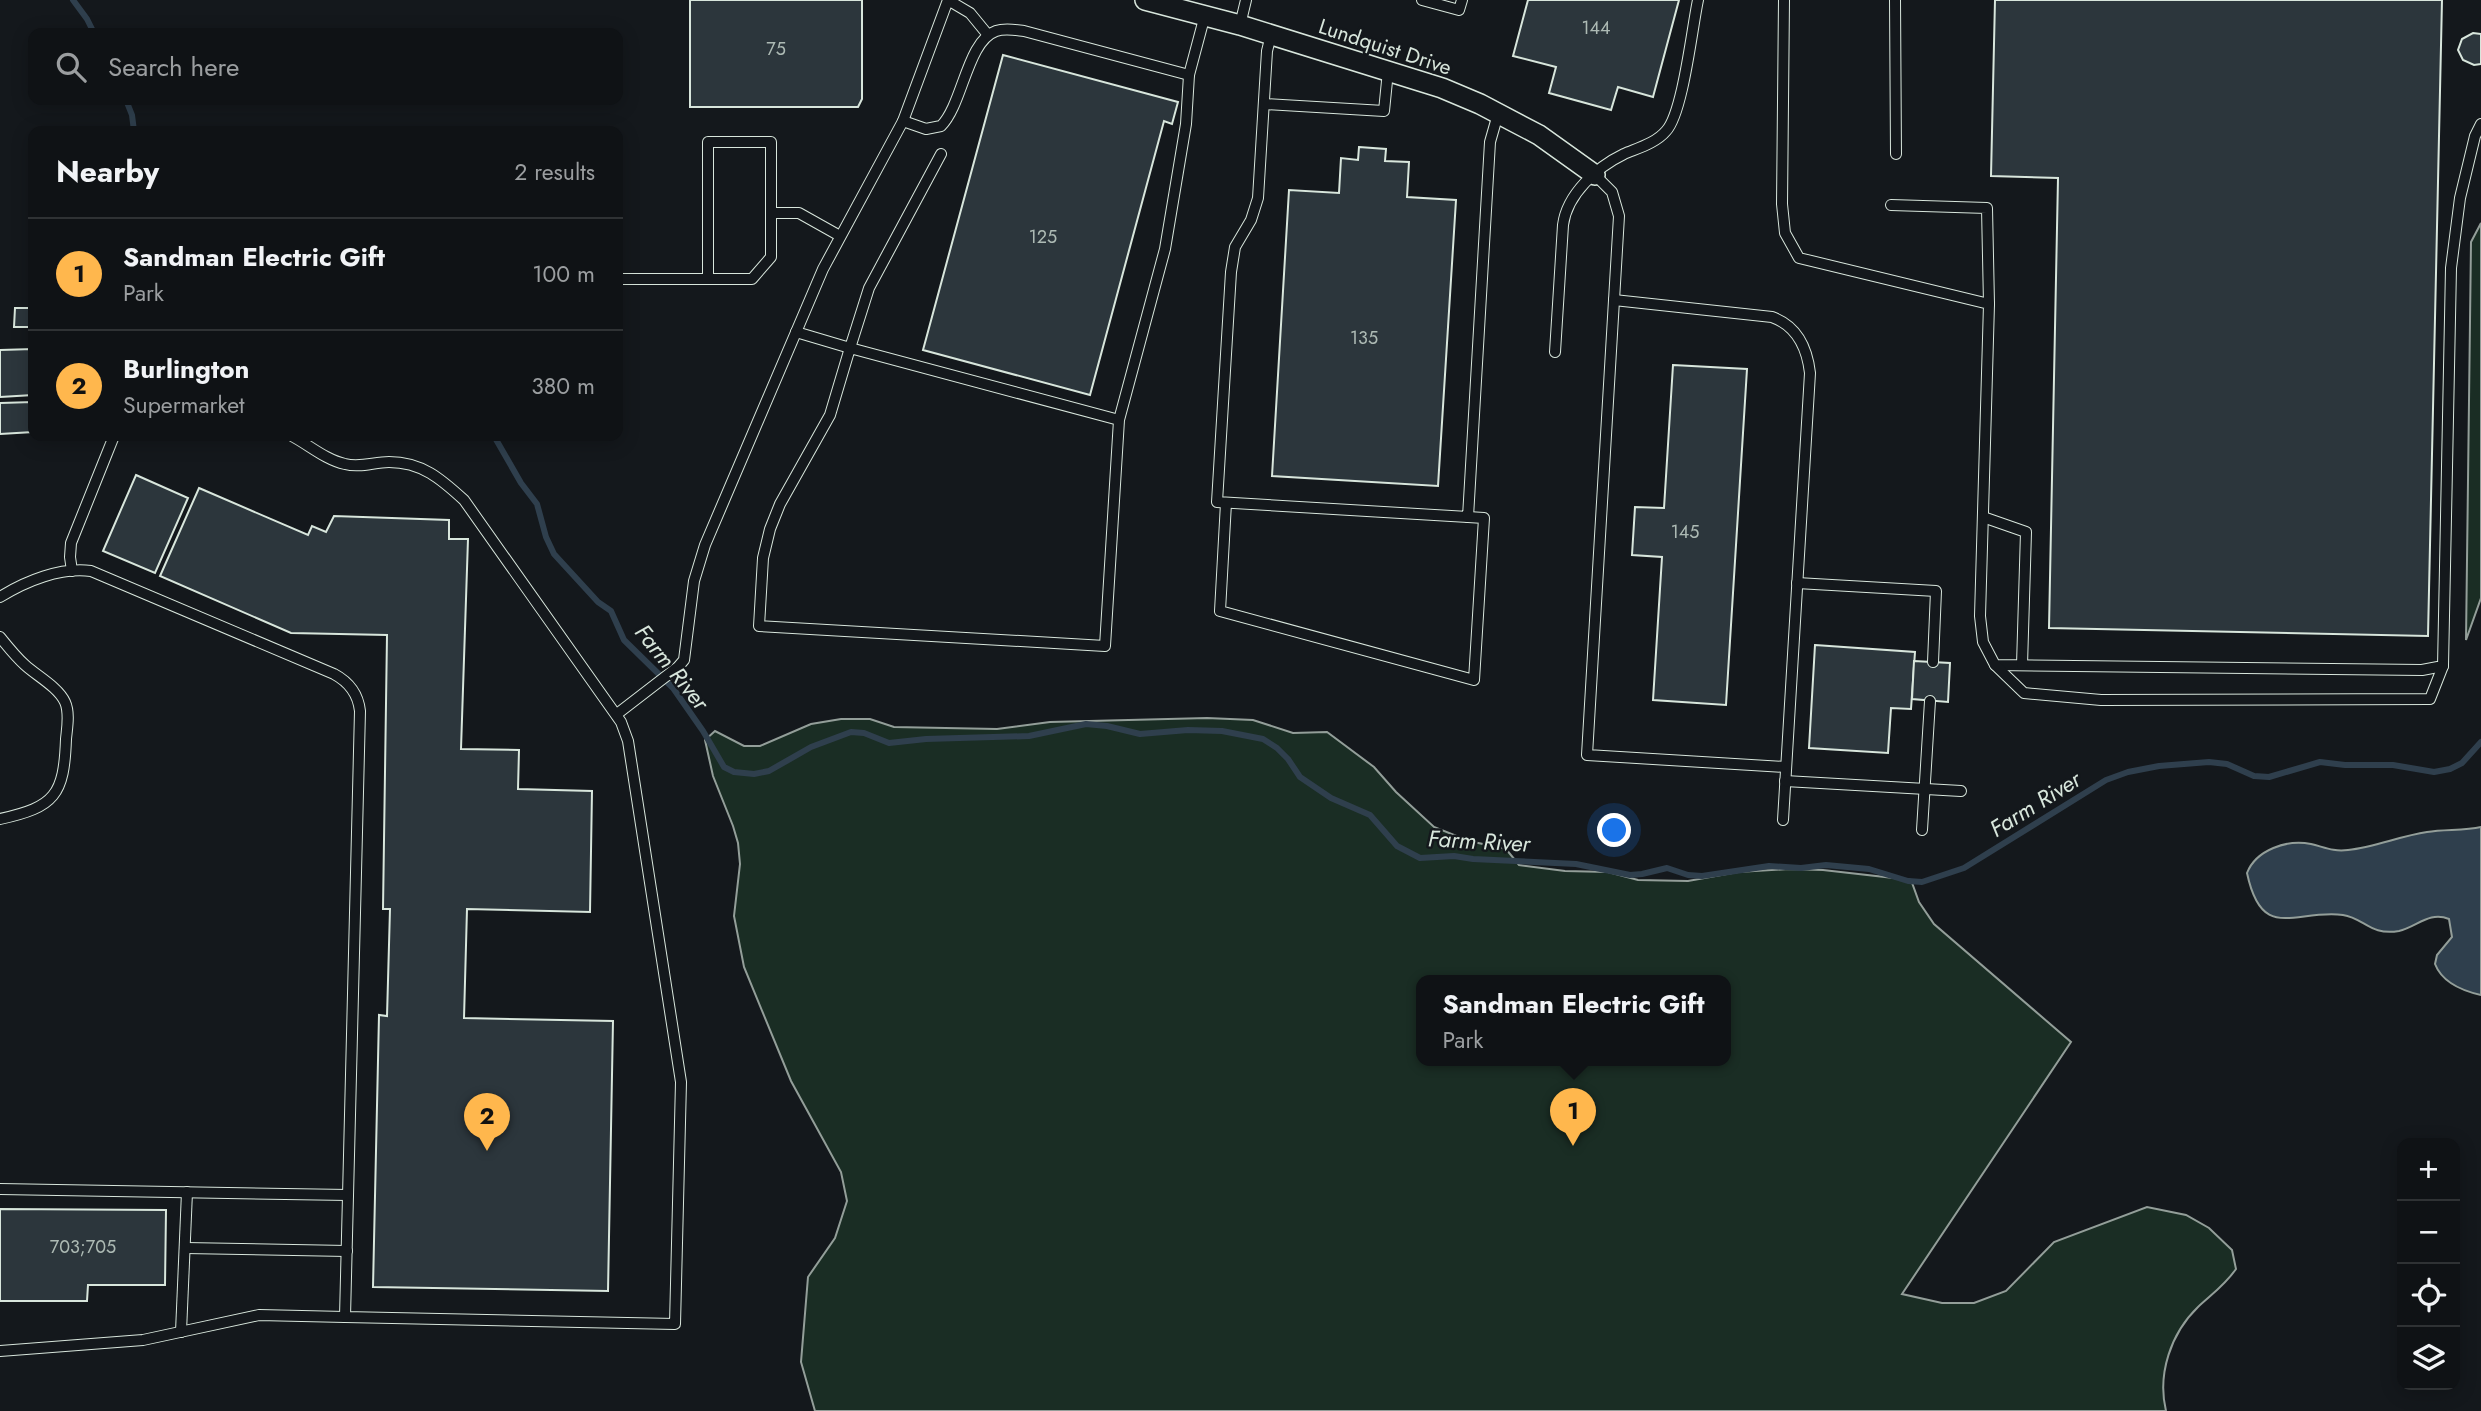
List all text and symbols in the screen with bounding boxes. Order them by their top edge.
street label: Lundquist Drive [1315,11,1455,83]
house number: 144 [1581,15,1611,41]
search box [28,28,623,105]
house number: 75 [766,36,786,62]
icon: search [52,48,90,86]
text: Search here [108,48,240,86]
text: Nearby [56,150,159,193]
text: 2 results [514,155,595,189]
house number: 125 [1029,224,1057,250]
text: Sandman Electric Gift [123,238,385,276]
text: 1 [73,257,85,291]
text: 100 m [532,257,595,291]
text: Park [123,276,164,310]
house number: 135 [1350,325,1378,351]
text: Burlington [123,350,249,388]
text: 2 [71,369,87,403]
text: 380 m [531,369,595,403]
text: Supermarket [123,388,245,422]
house number: 145 [1671,519,1699,545]
water label: Farm River [627,617,718,718]
water label: Farm River [1983,762,2088,845]
your location [1597,813,1631,847]
water label: Farm River [1427,821,1532,861]
popup [1416,975,1731,1066]
text: Sandman Electric Gift [1442,985,1705,1023]
text: Park [1442,1023,1483,1057]
pin: 1 [1550,1088,1596,1146]
pin: 2 [464,1093,510,1151]
map controls [2397,1138,2460,1390]
button: + [2397,1138,2460,1201]
button: − [2397,1201,2460,1264]
house number: 703;705 [50,1234,116,1260]
button: locate [2397,1264,2460,1327]
button: layers [2397,1327,2460,1390]

